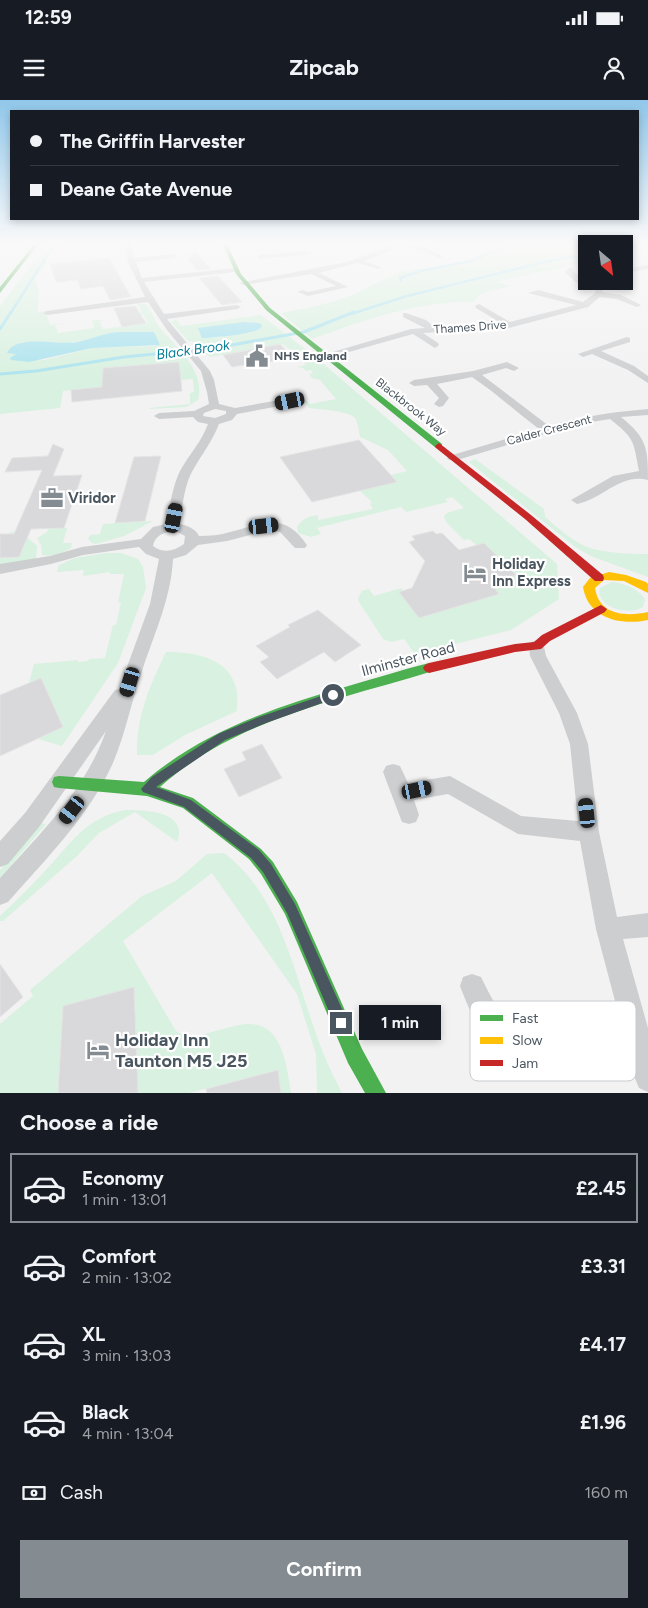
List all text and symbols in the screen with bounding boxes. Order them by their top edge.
text: 12:59 [25,6,72,29]
icon: menu [20,54,48,82]
text: Zipcab [289,54,359,81]
icon: person [600,54,628,82]
text: The Griffin Harvester [60,130,245,153]
text: Deane Gate Avenue [60,178,232,201]
north arrow [578,235,632,290]
map controls [578,235,633,290]
street label: Thames Drive [433,317,507,337]
water label: Black Brook [155,336,232,364]
public building icon: NHS England [244,343,270,369]
place label: NHS England [274,349,347,363]
street label: Blackbrook Way [373,375,450,439]
car [273,391,306,411]
street label: Calder Crescent [505,412,593,448]
office icon: Viridor [39,485,65,511]
place label: Viridor [68,489,116,507]
car [163,502,184,534]
car [248,517,279,535]
place label: Holiday Inn Express [492,555,571,590]
hotel icon: Holiday Inn Express [462,560,488,586]
street label: Ilminster Road [359,638,457,680]
car [118,665,141,699]
route start [322,684,344,706]
car [400,780,433,800]
car [56,794,87,826]
car [577,797,596,829]
legend [470,1001,636,1081]
callout: 1 min [358,1006,441,1040]
text: Fast [512,1010,538,1027]
route end [330,1012,352,1034]
text: 1 min [381,1013,419,1032]
place label: Holiday Inn Taunton M5 J25 [115,1029,247,1072]
text: Slow [512,1032,543,1049]
hotel icon: Holiday Inn Taunton M5 J25 [85,1037,111,1063]
text: Jam [512,1055,538,1072]
text: Choose a ride [20,1109,158,1136]
icon: car [22,1166,67,1211]
text: Economy [82,1167,164,1190]
text: £2.45 [576,1177,626,1200]
text: 1 min · 13:01 [82,1190,167,1209]
icon: car [22,1244,67,1289]
text: Comfort [82,1245,157,1268]
text: £3.31 [581,1255,626,1278]
text: 2 min · 13:02 [82,1268,172,1287]
icon: car [22,1322,67,1367]
text: XL [82,1323,105,1346]
text: £4.17 [579,1333,626,1356]
text: 3 min · 13:03 [82,1346,171,1365]
icon: car [22,1400,67,1445]
text: Black [82,1401,129,1424]
text: £1.96 [580,1411,626,1434]
text: 4 min · 13:04 [82,1424,174,1443]
icon: cash [20,1479,48,1507]
text: Cash [60,1481,103,1504]
text: 160 m [585,1483,628,1502]
button: Confirm [20,1540,628,1598]

